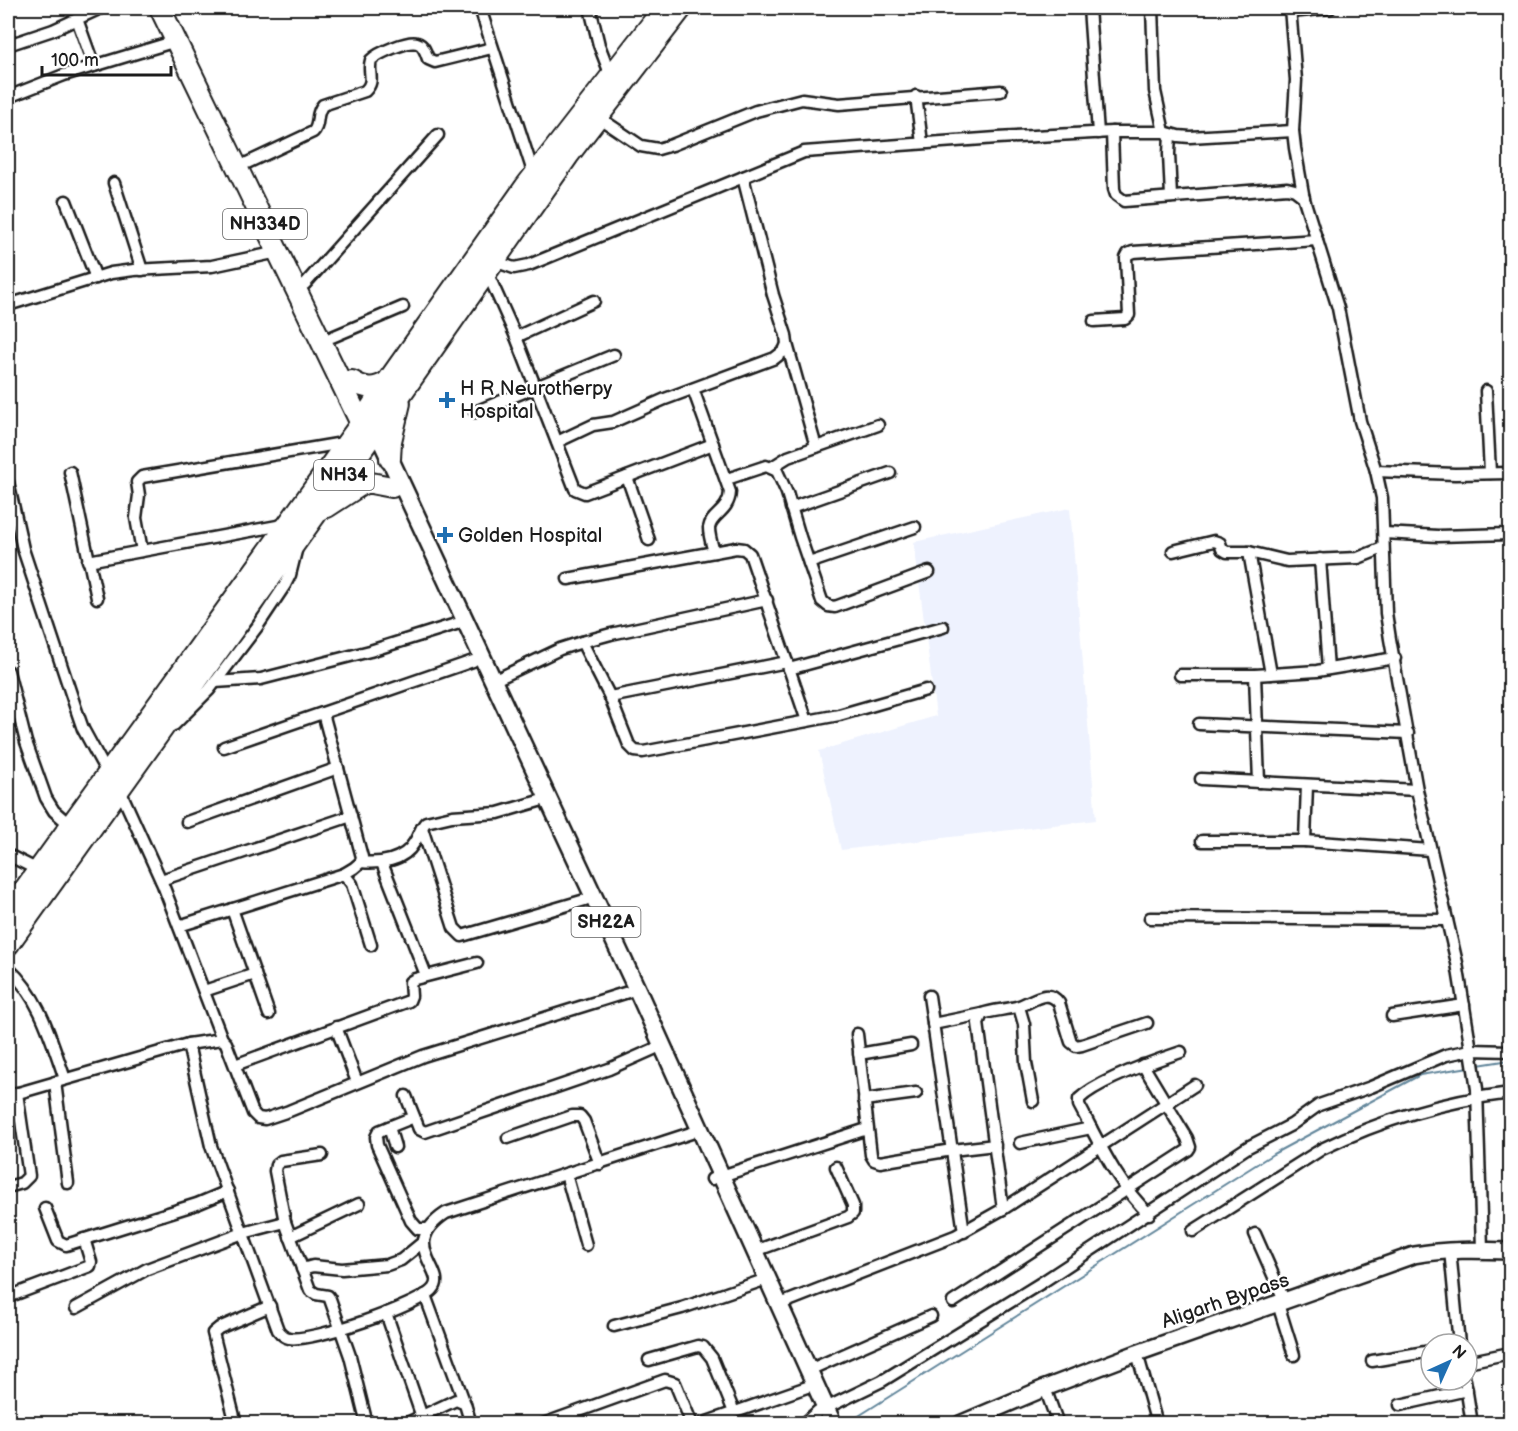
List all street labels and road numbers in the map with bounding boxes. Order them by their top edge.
road number: NH334D [223,209,307,239]
road number: NH34 [314,460,374,490]
road number: SH22A [572,907,640,937]
street label: Aligarh Bypass [1158,1268,1292,1334]

